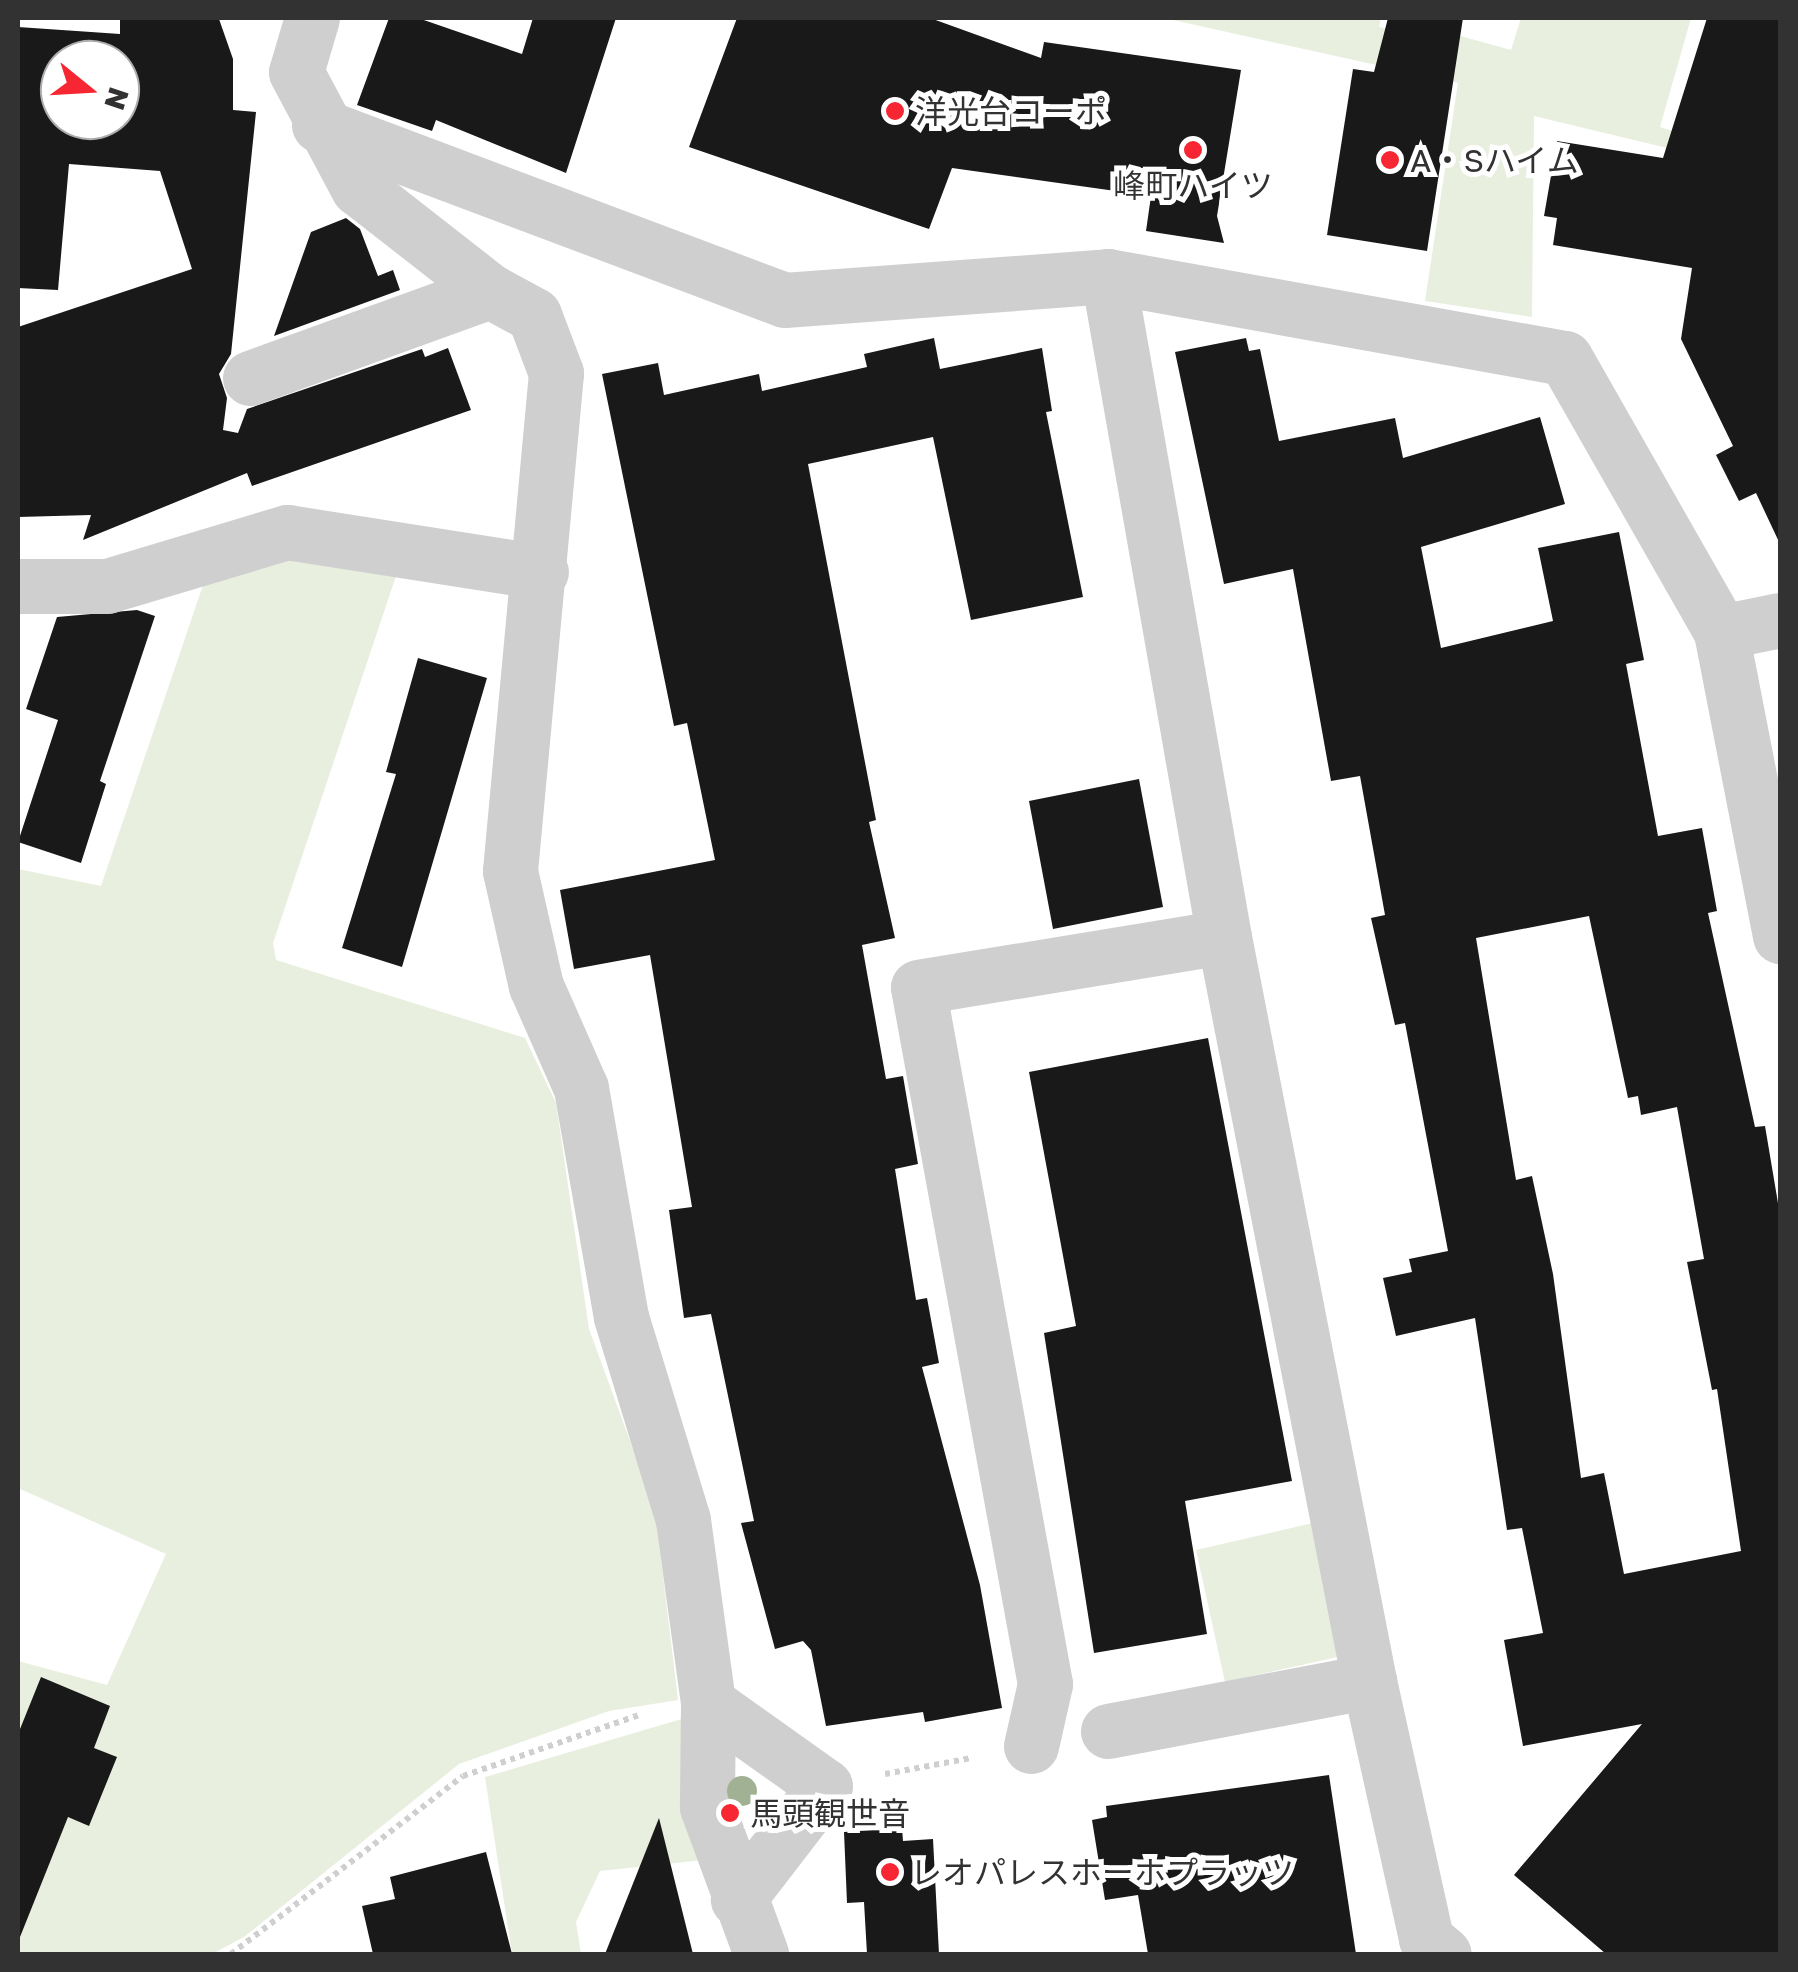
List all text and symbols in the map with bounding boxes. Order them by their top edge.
north arrow [40,40,140,140]
text: N [98,84,136,114]
place label: 洋光台コーポ [915,92,1107,130]
marker: 洋光台コーポ [884,100,906,122]
marker: 峰町ハイツ [1182,139,1204,161]
place label: A・Sハイム [1410,141,1580,179]
marker: A・Sハイム [1379,149,1401,171]
place label: 峰町ハイツ [1113,166,1273,204]
place label: 馬頭観世音 [750,1794,910,1832]
marker: 馬頭観世音 [719,1802,741,1824]
place label: レオパレスホーホプラッツ [910,1853,1294,1891]
marker: レオパレスホーホプラッツ [879,1861,901,1883]

